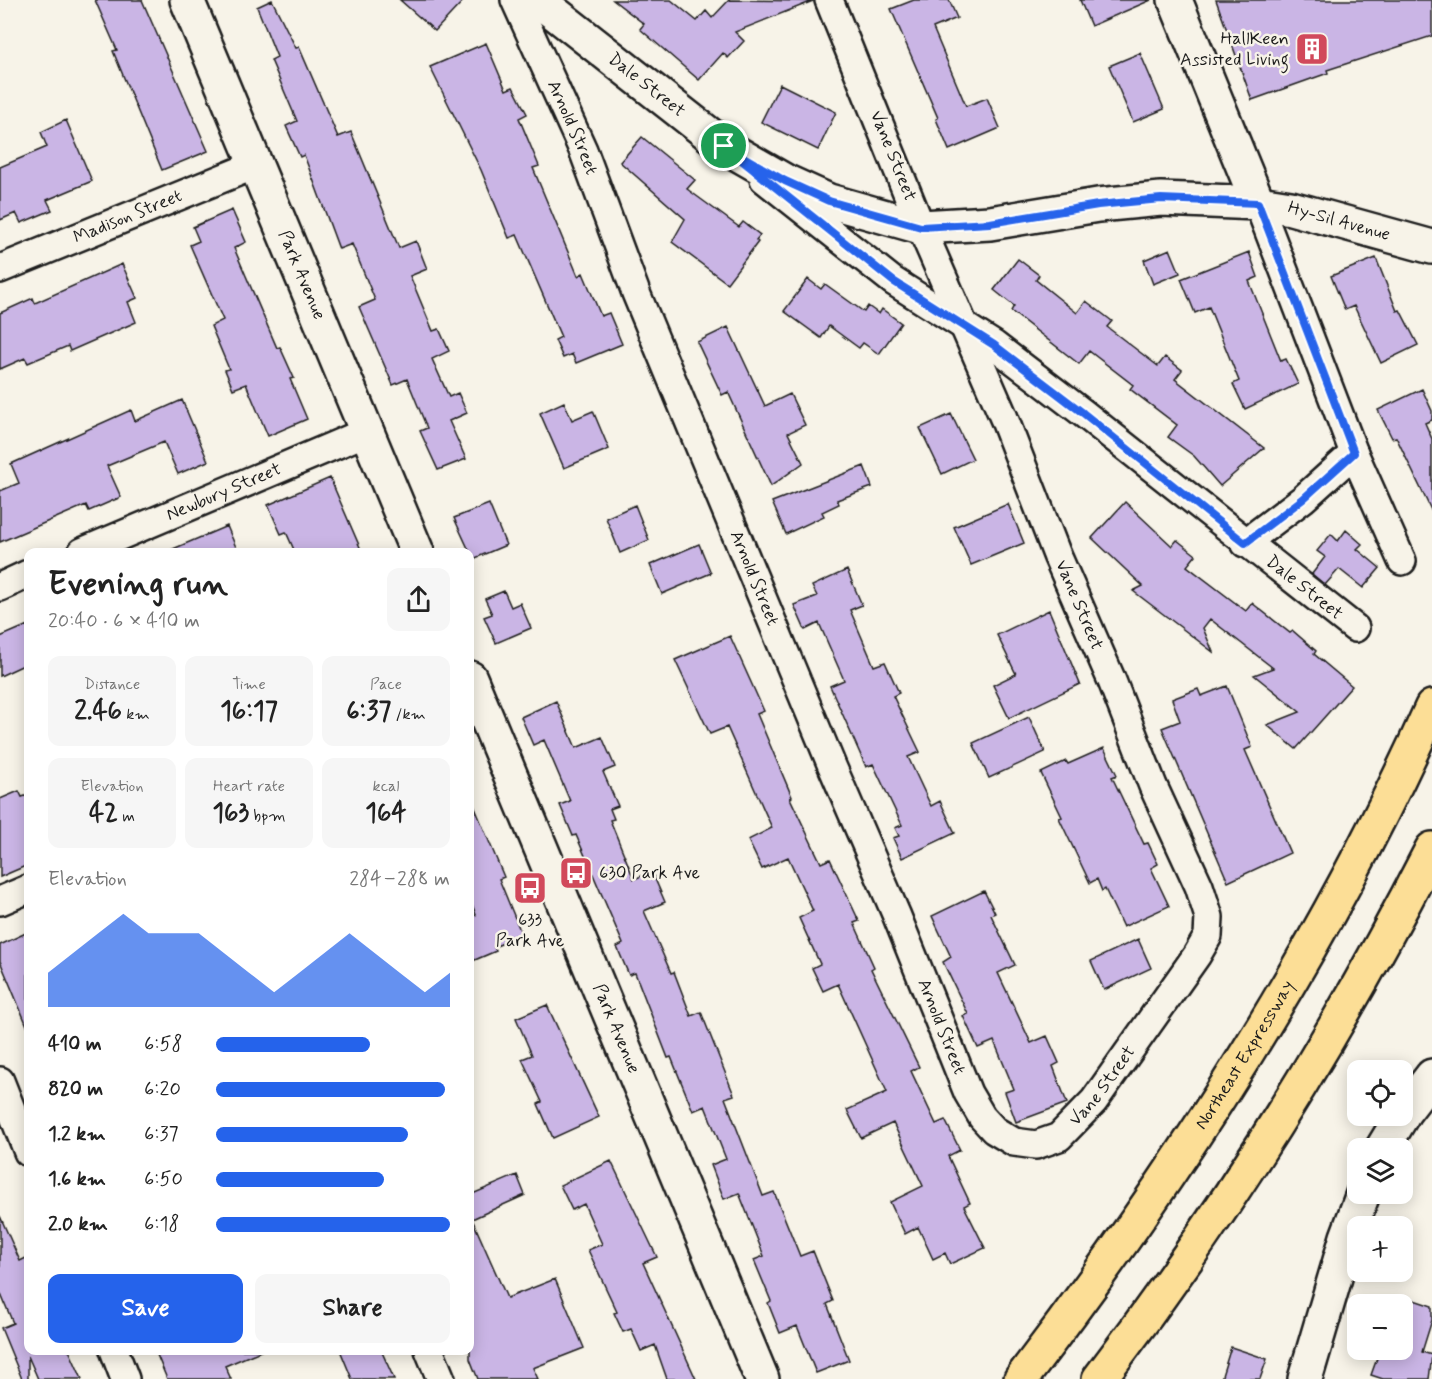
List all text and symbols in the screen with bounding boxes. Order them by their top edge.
place label: HallKeen Assisted Living [1180,27,1289,74]
building icon: HallKeen Assisted Living [1294,31,1330,67]
street label: Dale Street [603,47,690,123]
street label: Arnold Street [541,77,603,179]
street label: Vane Street [864,107,922,205]
pin [698,120,749,171]
icon: arrive [707,129,740,162]
street label: Madison Street [70,184,186,250]
street label: Hy-Sil Avenue [1285,196,1393,247]
street label: Park Avenue [272,227,331,324]
street label: Newbury Street [163,457,285,527]
street label: Arnold Street [724,527,785,630]
street label: Dale Street [1261,550,1348,626]
street label: Vane Street [1049,556,1109,654]
text: Evening run [48,563,228,607]
button: share [387,568,450,631]
text: 20:40 · 6 × 410 m [48,608,200,635]
text: Distance [84,674,140,695]
text: Time [232,674,266,695]
text: Pace [370,674,402,695]
text: 2.46 [74,695,122,729]
text: 16:17 [220,695,278,729]
text: 6:37 [346,695,391,729]
text: km [122,704,150,725]
text: /km [391,704,426,725]
text: Elevation [81,776,144,797]
text: Heart rate [213,776,285,797]
text: kcal [373,776,399,797]
text: 42 [89,797,118,831]
text: 163 [212,797,249,831]
text: 164 [365,797,407,831]
text: m [118,806,135,827]
text: bpm [249,806,286,827]
bus stop icon: 630 Park Ave [558,855,594,891]
place label: 630 Park Ave [599,861,700,885]
text: Elevation [48,866,127,893]
text: 284–288 m [349,866,450,893]
bus stop icon: 633 Park Ave [512,870,548,906]
place label: 633 Park Ave [496,908,564,953]
street label: Arnold Street [911,975,971,1078]
street label: Northeast Expressway [1190,976,1300,1134]
street label: Park Avenue [587,980,645,1077]
text: 410 m [48,1031,102,1058]
text: 6:58 [144,1031,183,1058]
street label: Vane Street [1064,1041,1141,1131]
map controls [1347,1060,1413,1360]
button: locate [1347,1060,1413,1126]
text: 820 m [48,1076,103,1103]
text: 6:20 [144,1076,181,1103]
text: 1.2 km [48,1121,105,1148]
text: 6:37 [144,1121,179,1148]
button: layers [1347,1138,1413,1204]
text: 1.6 km [48,1166,106,1193]
text: 6:50 [144,1166,183,1193]
text: 2.0 km [48,1211,108,1238]
text: 6:18 [144,1211,179,1238]
button: + [1347,1216,1413,1282]
button: Save [48,1274,243,1343]
button: Share [255,1274,450,1343]
button: − [1347,1294,1413,1360]

